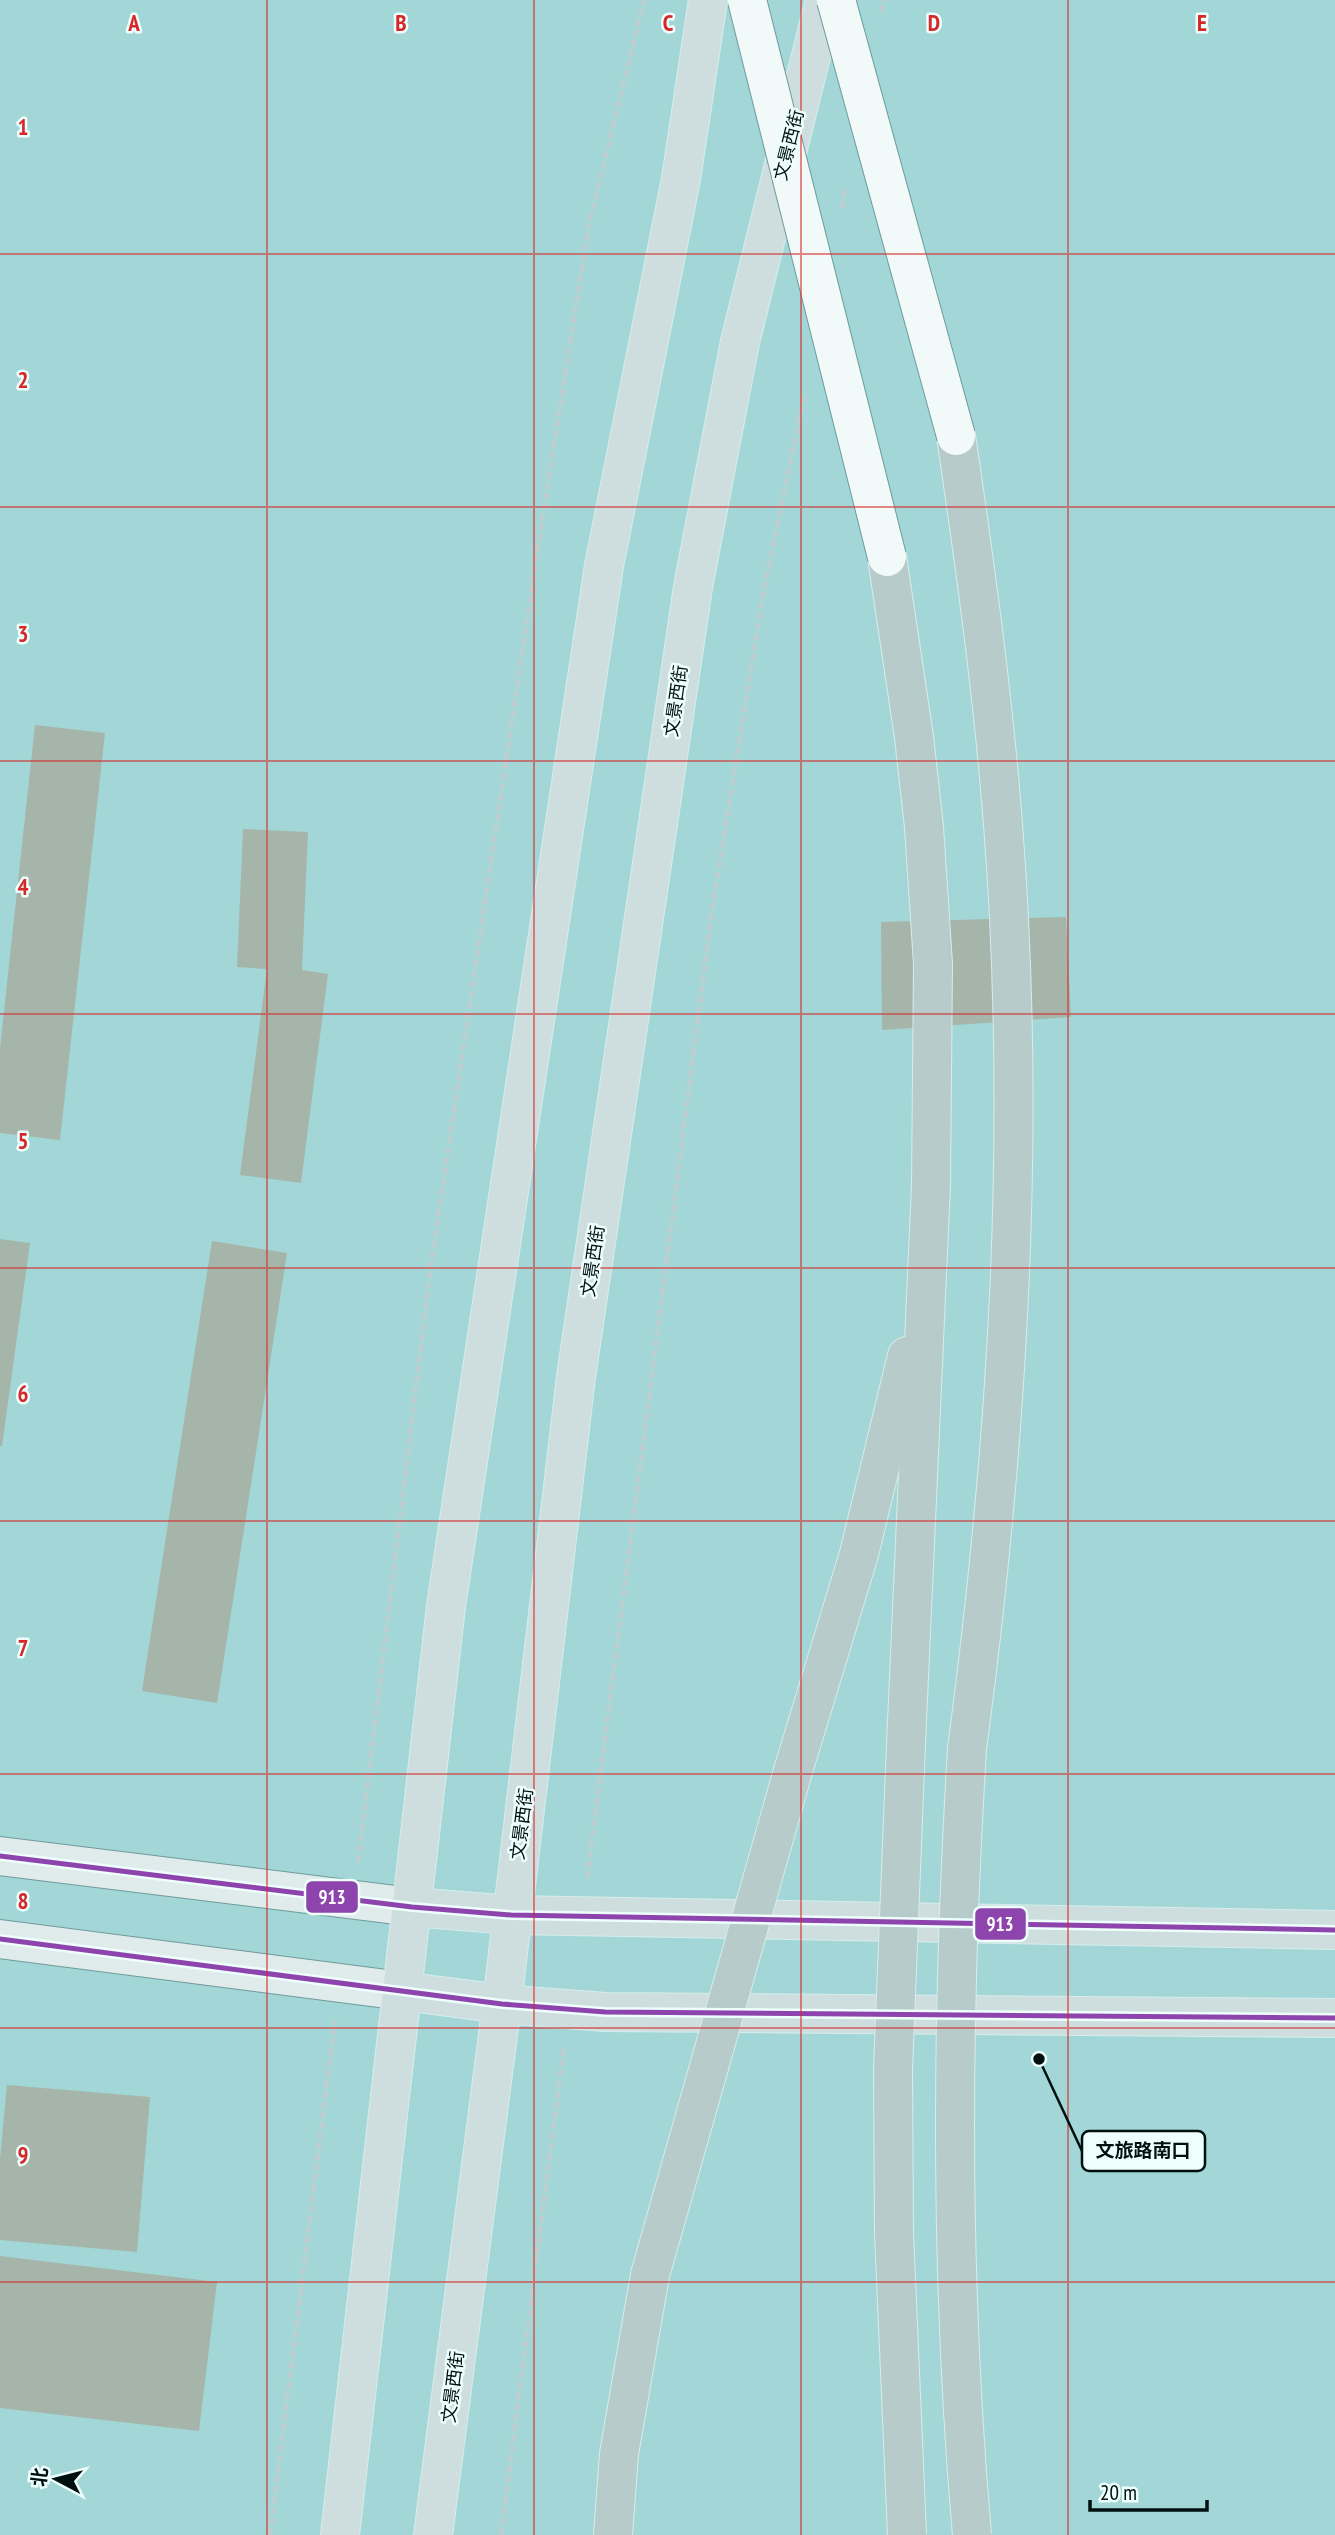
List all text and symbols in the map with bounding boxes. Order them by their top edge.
text: A [127,8,140,37]
text: B [395,8,407,37]
text: C [663,8,674,37]
text: D [928,8,940,37]
text: E [1197,8,1207,37]
street label: 文景西街 [769,107,808,183]
text: 1 [18,112,29,141]
text: 2 [18,365,29,394]
text: 3 [18,619,29,648]
street label: 文景西街 [659,664,692,738]
text: 4 [18,872,29,901]
text: 5 [18,1126,29,1155]
street label: 文景西街 [576,1224,609,1298]
text: 6 [18,1379,29,1408]
text: 7 [18,1633,29,1662]
street label: 文景西街 [506,1787,537,1861]
line badge: 913 [305,1880,359,1914]
text: 913 [318,1885,346,1909]
text: 8 [18,1886,29,1915]
line badge: 913 [974,1907,1027,1941]
text: 913 [986,1912,1014,1936]
callout: 文旅路南口 [1082,2131,1205,2171]
text: 文旅路南口 [1095,2138,1191,2162]
text: 9 [18,2140,29,2169]
street label: 文景西街 [437,2350,468,2424]
north arrow [21,2444,91,2514]
text: 北 [26,2466,52,2488]
scale bar [1090,2468,1207,2512]
text: 20 m [1100,2479,1137,2506]

